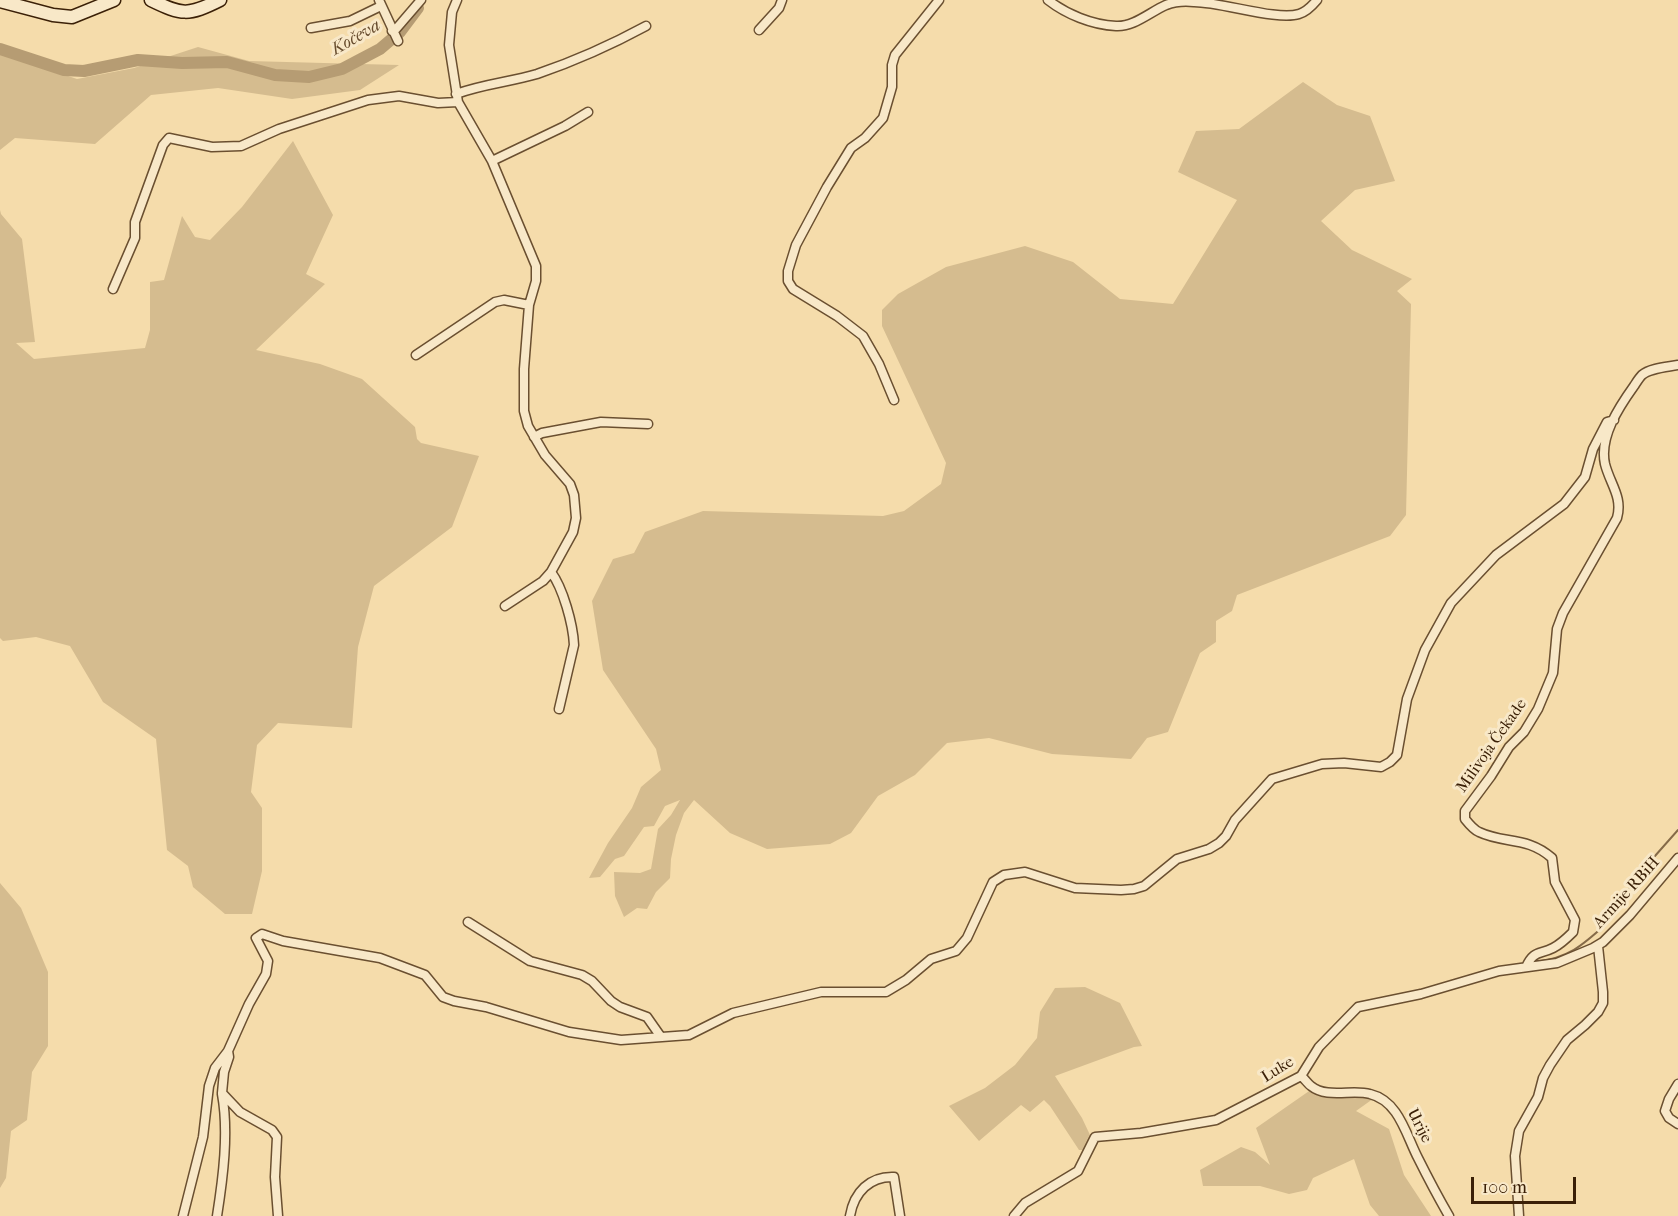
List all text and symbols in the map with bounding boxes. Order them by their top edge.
water label: Kočeva [327,15,385,61]
street label: Milivoja Čekade [1453,696,1531,796]
street label: Armije RBiH [1590,853,1664,933]
street label: Luke [1258,1053,1298,1087]
street label: Urije [1402,1106,1436,1146]
scale bar [1474,1165,1579,1203]
text: 100 m [1482,1177,1527,1198]

